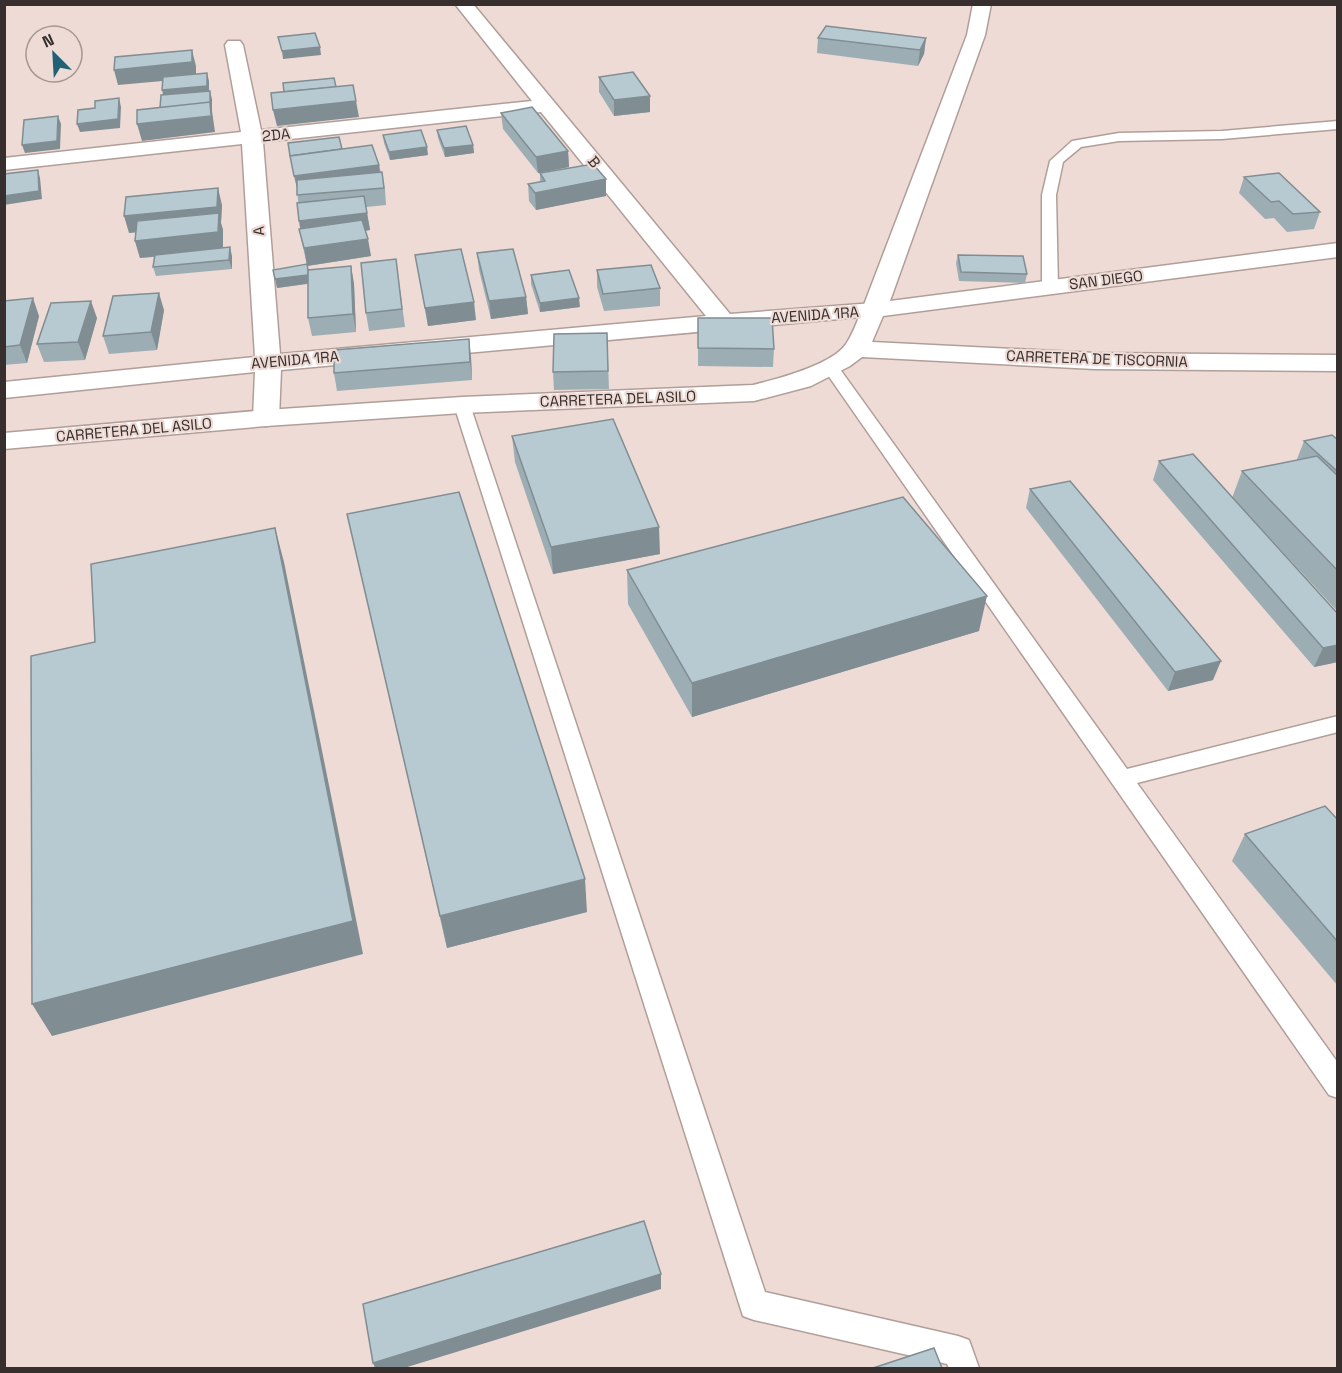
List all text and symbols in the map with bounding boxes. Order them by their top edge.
north arrow [24,24,84,84]
text: N [39,29,57,53]
street label: 2DA [261,124,292,145]
street label: B [584,152,605,172]
street label: A [249,225,268,236]
street label: SAN DIEGO [1068,266,1144,293]
street label: AVENIDA 1RA [770,302,860,327]
street label: AVENIDA 1RA [250,346,340,373]
street label: CARRETERA DE TISCORNIA [1006,346,1189,371]
street label: CARRETERA DEL ASILO [540,386,696,411]
street label: CARRETERA DEL ASILO [55,413,213,446]

